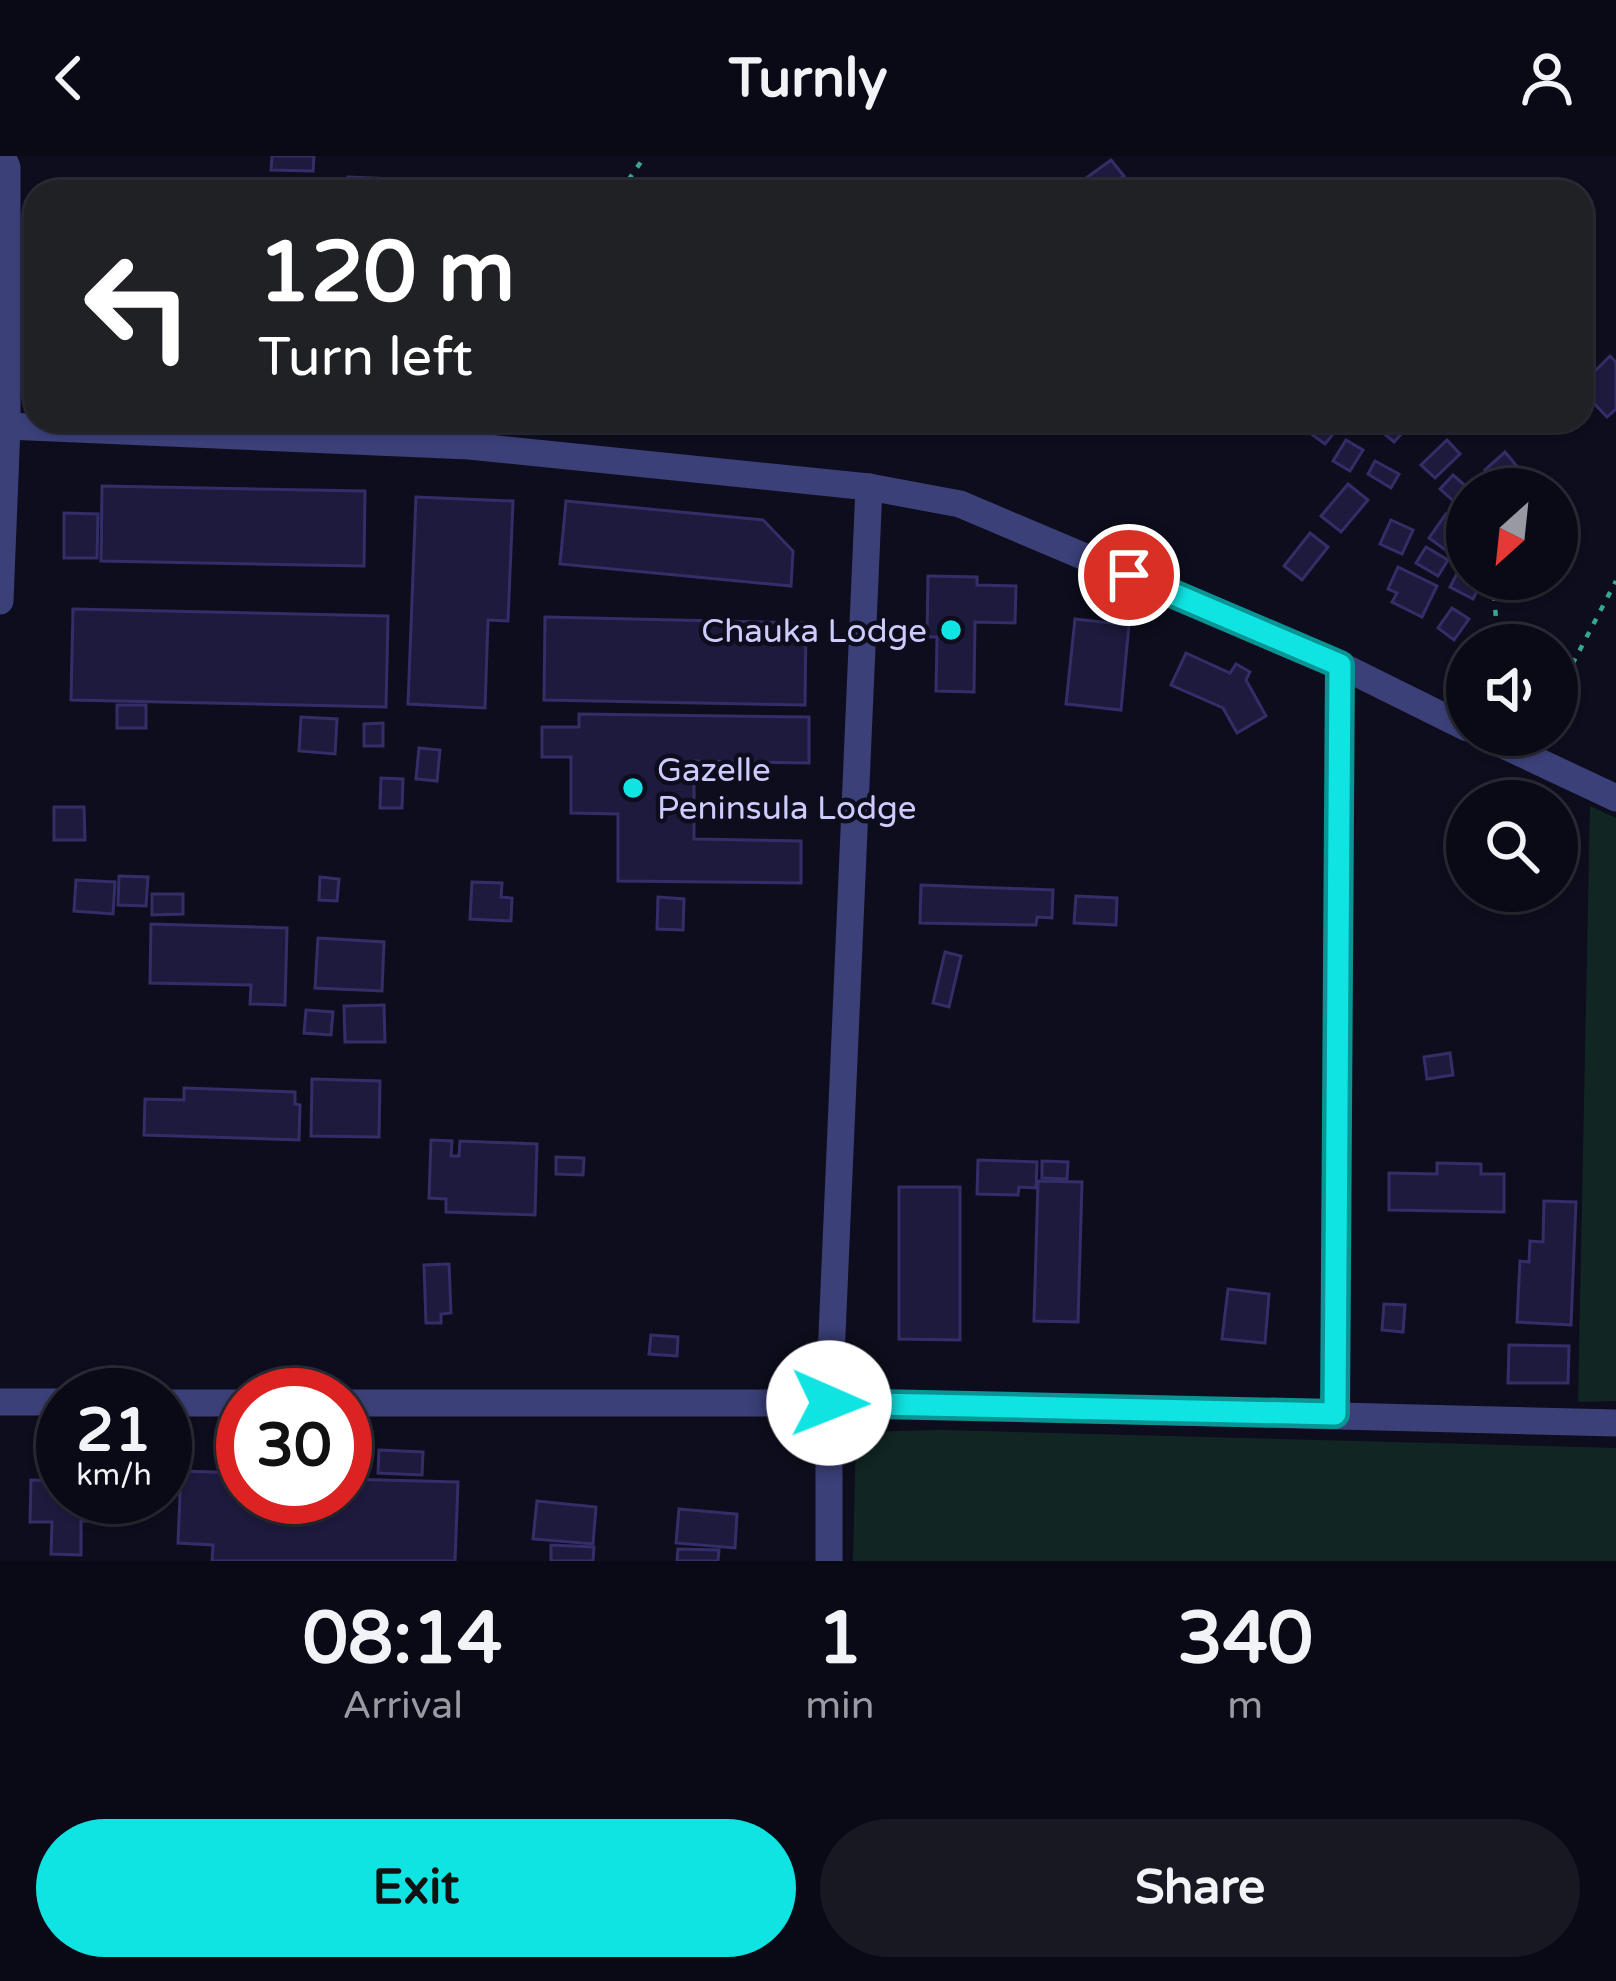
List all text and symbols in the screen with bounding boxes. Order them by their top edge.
icon: back [36,45,102,111]
icon: person [1514,45,1580,111]
text: Turnly [729,46,887,111]
text: 120 m [258,223,515,324]
icon: left [60,228,216,384]
text: Turn left [258,325,473,390]
north arrow [1446,468,1578,600]
map controls [1446,468,1578,912]
pin [1078,524,1180,626]
icon: arrive [1096,542,1162,608]
place label: Chauka Lodge [701,612,927,651]
marker: Chauka Lodge [938,617,964,643]
button: sound [1446,624,1578,756]
place label: Gazelle Peninsula Lodge [657,751,916,828]
marker: Gazelle Peninsula Lodge [620,775,646,801]
button: search [1446,780,1578,912]
position arrow [766,1340,892,1466]
speed limit sign: 30 [216,1368,372,1524]
text: 21 [76,1395,152,1467]
text: km/h [76,1457,152,1494]
text: 08:14 [303,1596,502,1683]
text: 1 [817,1596,863,1683]
text: 340 [1177,1596,1313,1683]
text: Arrival [342,1682,463,1729]
text: min [805,1682,875,1729]
text: m [1227,1682,1263,1729]
button: Exit [36,1819,796,1957]
button: Share [820,1819,1580,1957]

